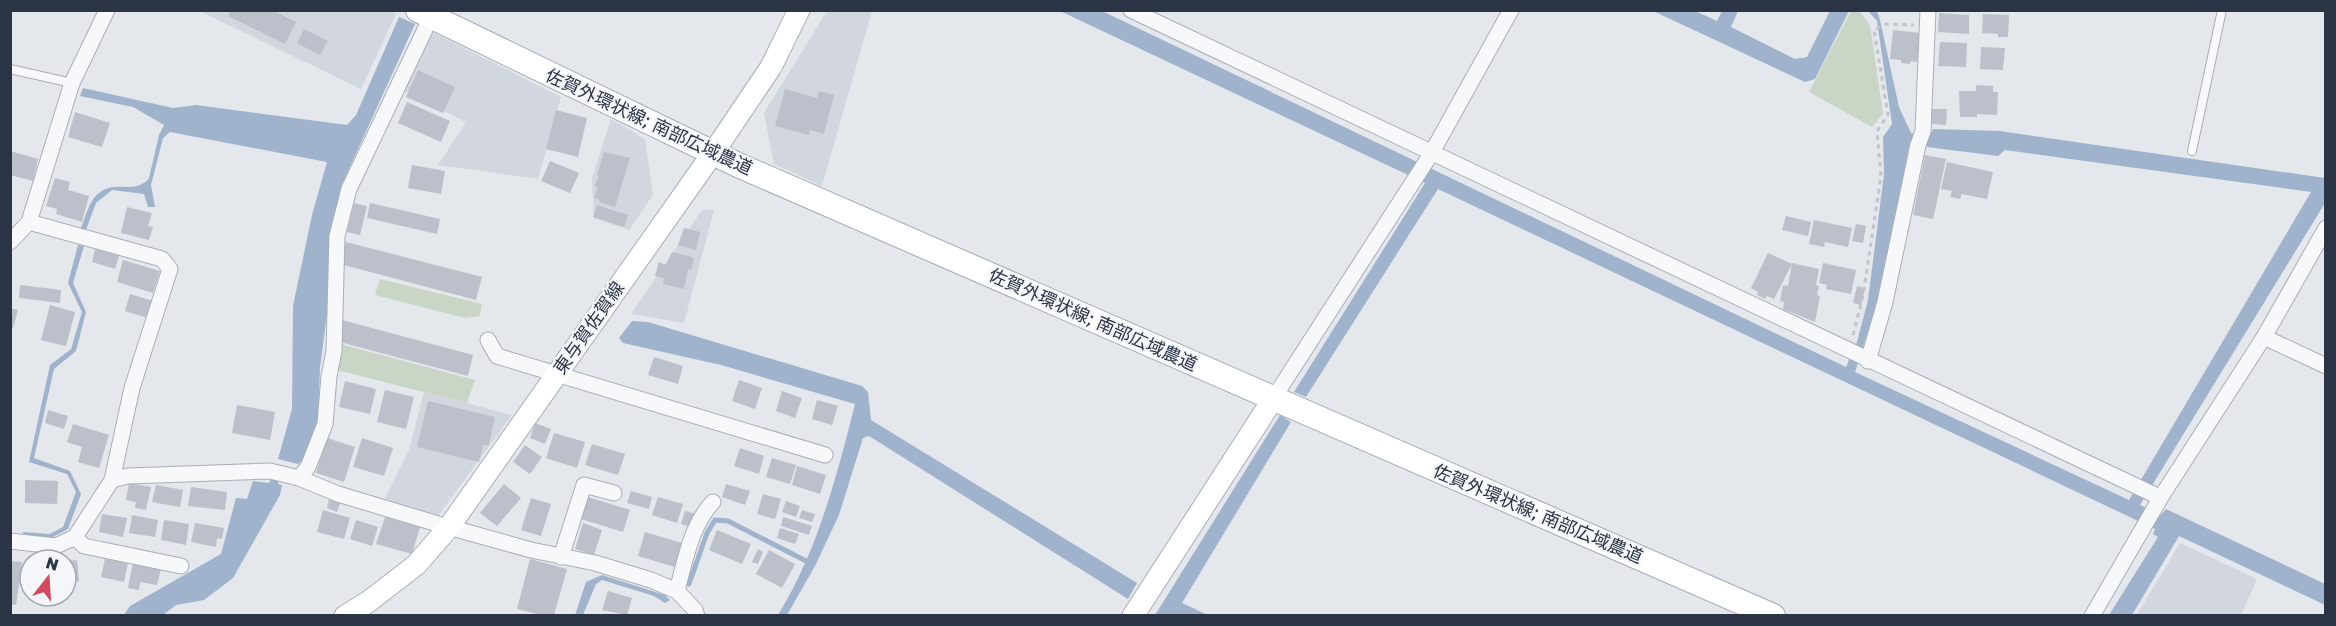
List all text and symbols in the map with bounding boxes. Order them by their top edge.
street label: 佐賀外環状線; 南部広域農道 [542,63,756,179]
street label: 佐賀外環状線; 南部広域農道 [986,263,1201,375]
street label: 東与賀佐賀線 [548,277,628,378]
street label: 佐賀外環状線; 南部広域農道 [1430,459,1647,567]
north arrow [18,548,78,608]
text: N [44,552,61,575]

